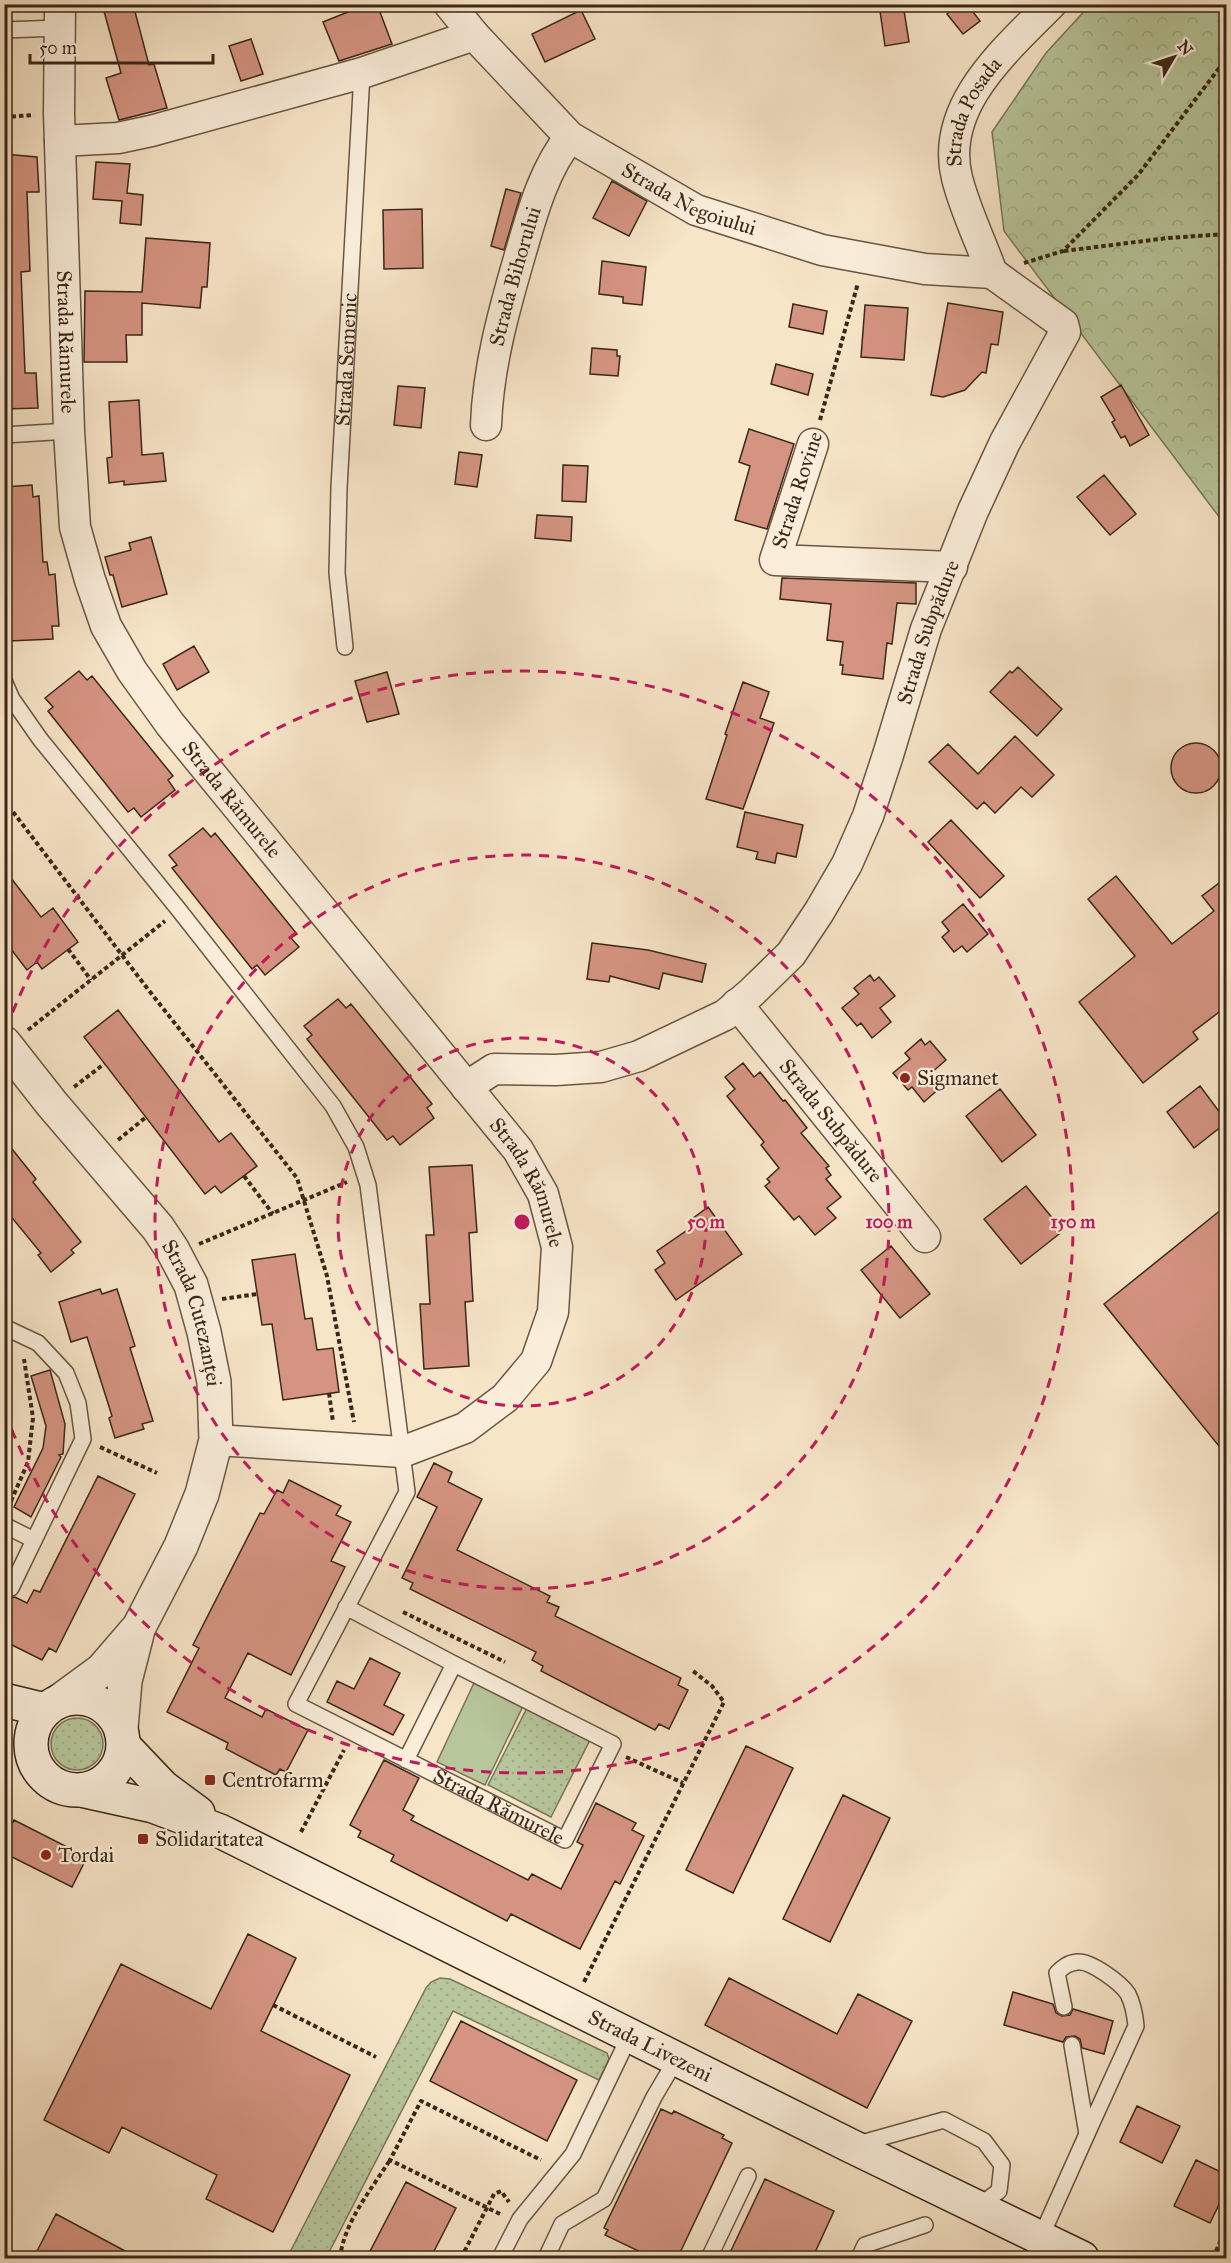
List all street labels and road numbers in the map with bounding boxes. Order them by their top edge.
street label: Strada Posada [941,51,1007,168]
street label: Strada Negoiului [617,157,760,241]
street label: Strada Bihorului [484,203,547,348]
street label: Strada Rămurele [51,270,81,414]
street label: Strada Semenic [329,292,363,427]
street label: Strada Rovine [766,428,828,552]
street label: Strada Subpădure [891,556,965,707]
street label: Strada Rămurele [176,736,287,864]
street label: Strada Subpădure [774,1054,889,1188]
street label: Strada Rămurele [484,1112,570,1250]
street label: Strada Cutezanței [156,1234,227,1387]
street label: Strada Rămurele [429,1763,569,1851]
street label: Strada Livezeni [584,2004,717,2088]

